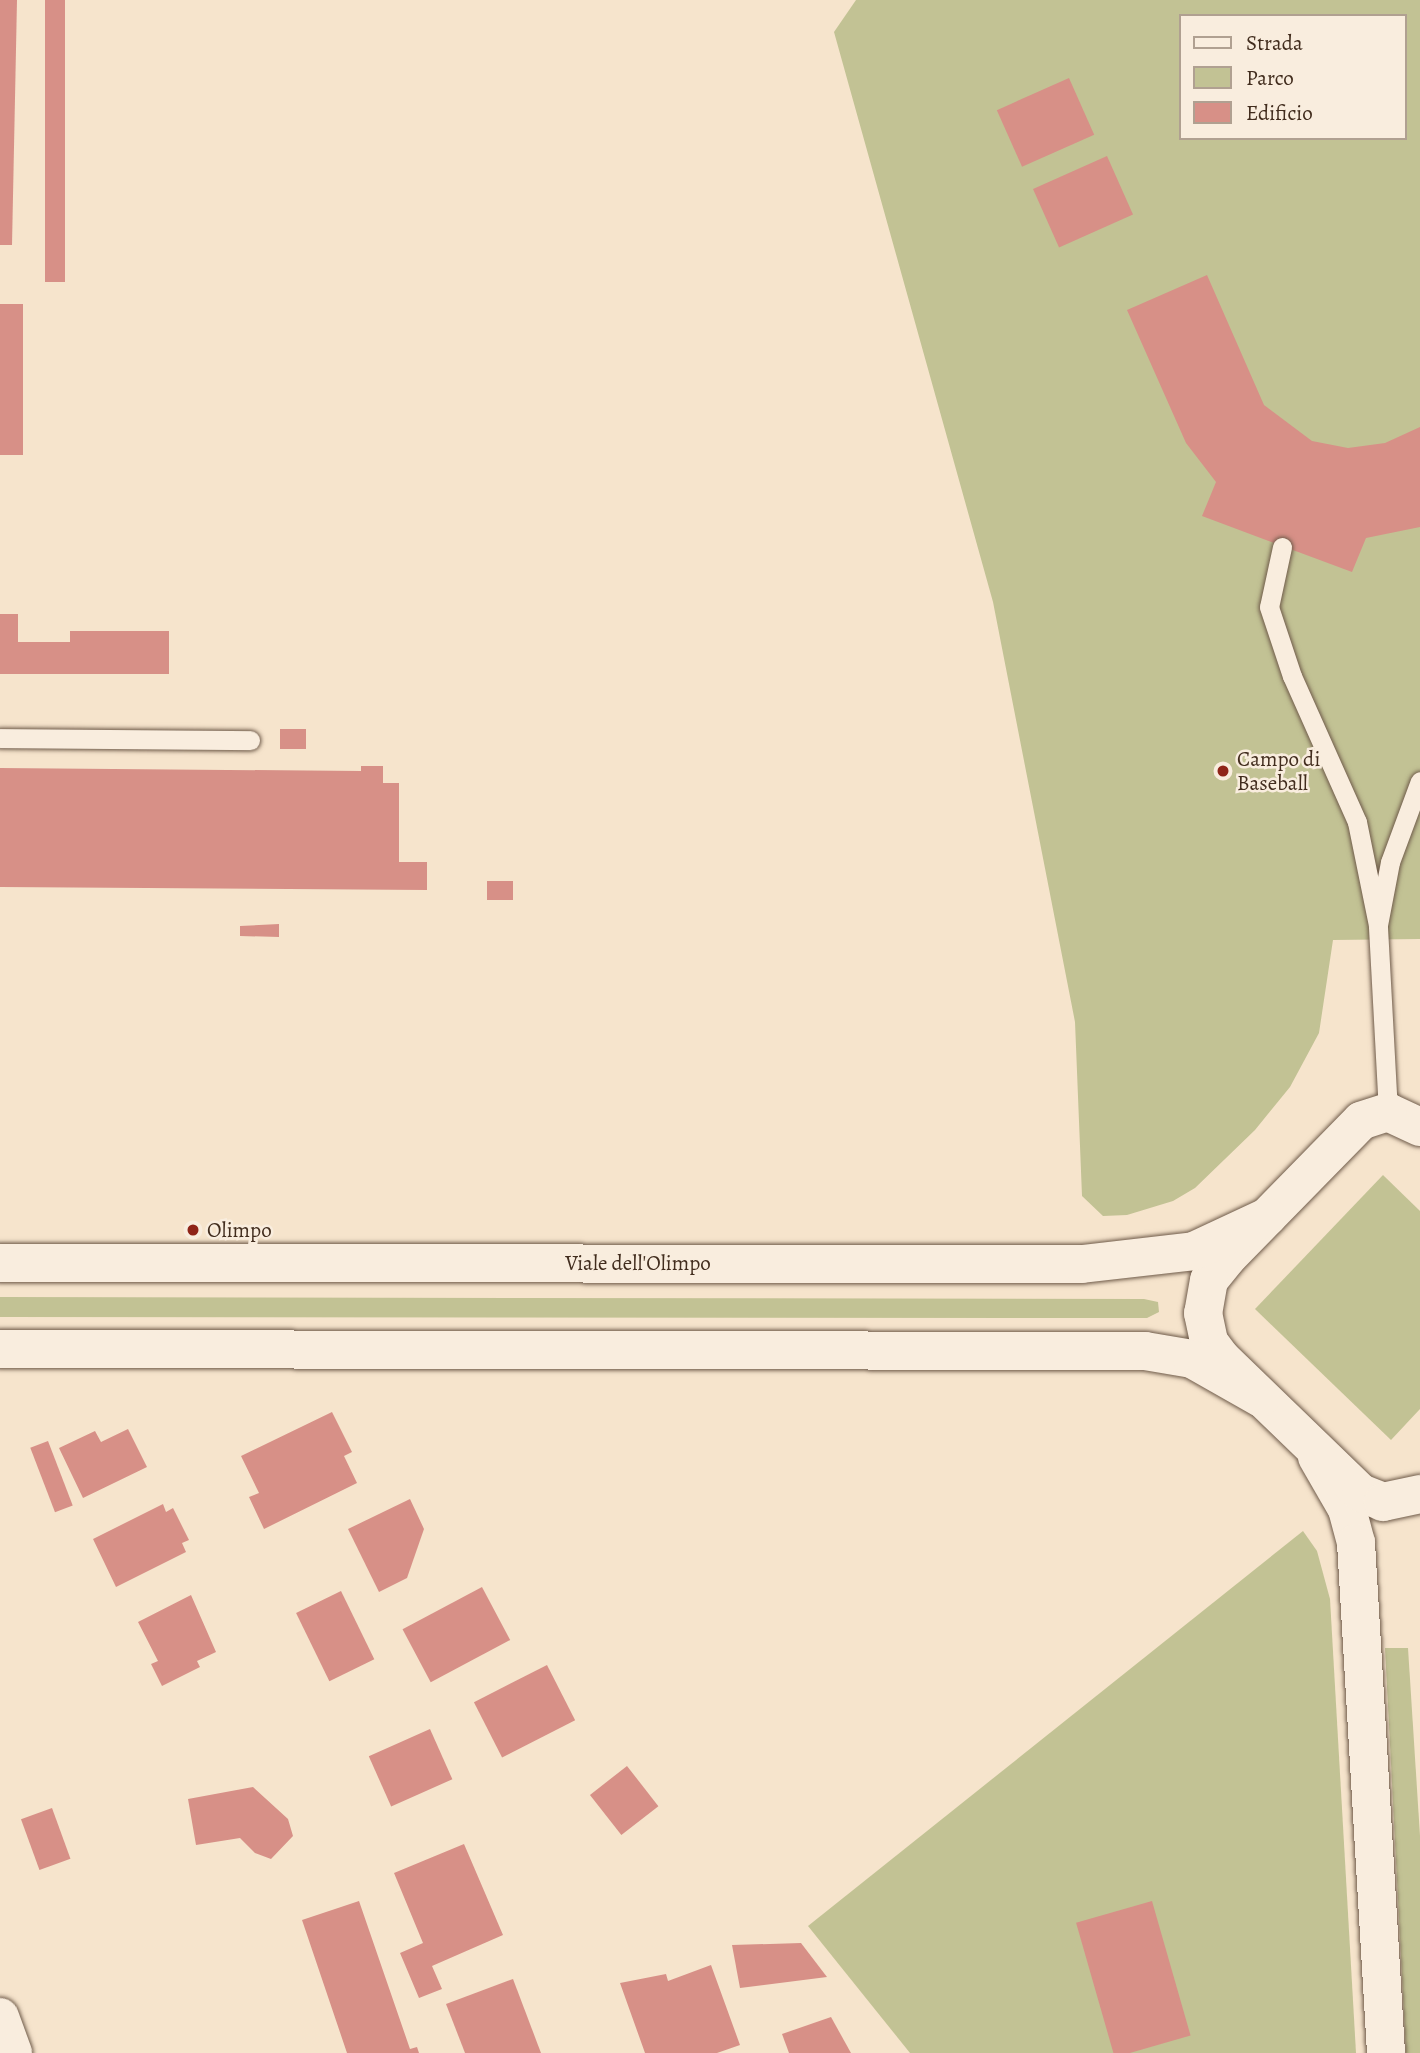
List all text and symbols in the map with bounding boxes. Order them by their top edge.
legend [1178,14,1406,140]
text: Strada [1246,29,1303,57]
text: Parco [1246,64,1294,92]
text: Edificio [1246,99,1313,127]
place label: Campo di Baseball [1237,746,1320,796]
marker: Campo di Baseball [1215,763,1231,779]
place label: Olimpo [207,1217,272,1243]
marker: Olimpo [185,1222,201,1238]
street label: Viale dell'Olimpo [565,1250,711,1276]

